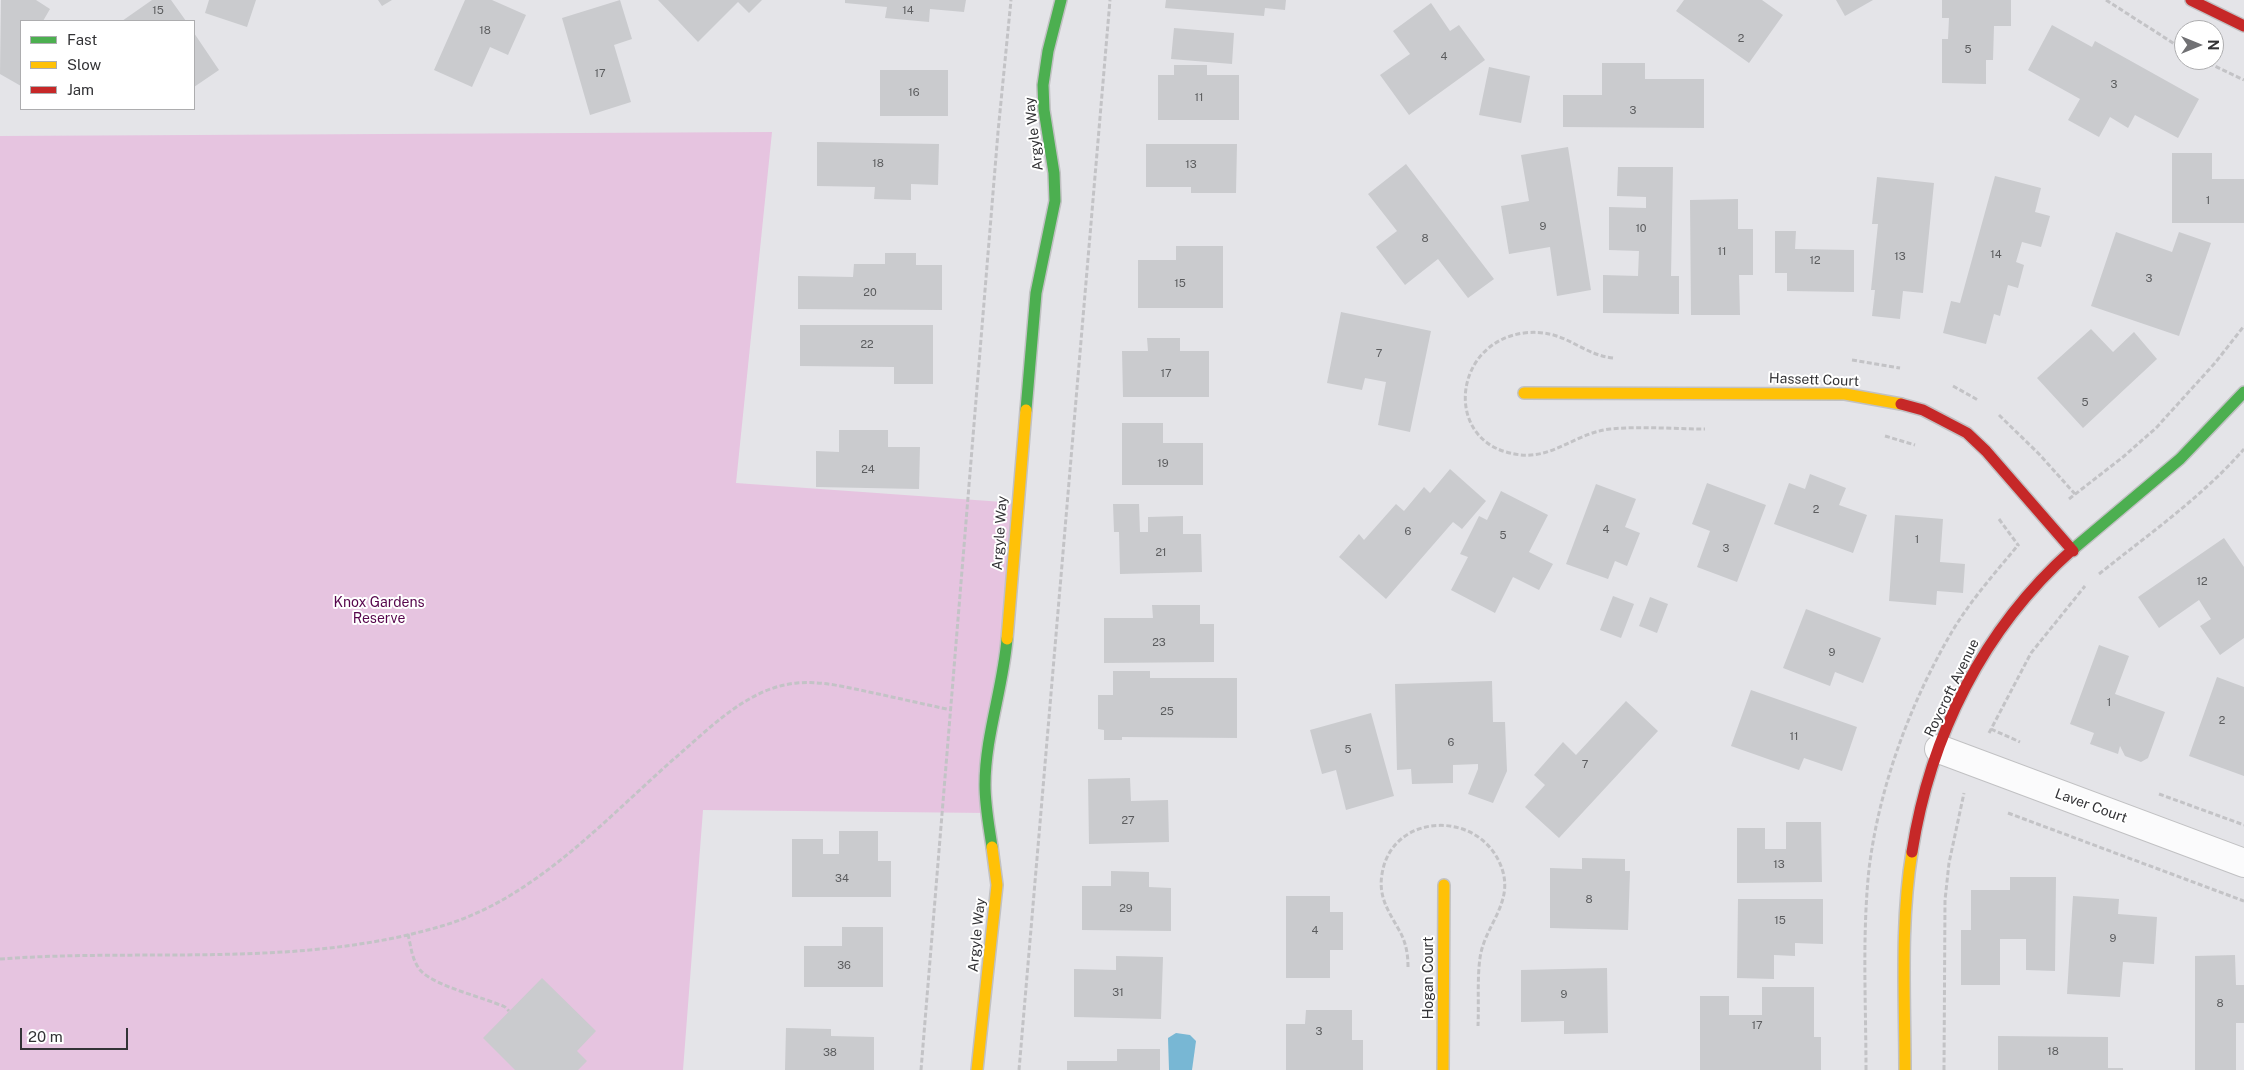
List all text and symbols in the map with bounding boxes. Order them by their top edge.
house number: 15 [152,4,164,18]
house number: 14 [902,4,914,18]
legend [20,20,195,110]
north arrow [2174,20,2224,70]
house number: 18 [479,24,491,38]
text: Fast [67,31,97,48]
house number: 2 [1738,32,1744,46]
text: N [2205,40,2221,50]
house number: 5 [1964,43,1972,57]
house number: 4 [1441,50,1447,64]
text: Slow [67,56,101,73]
house number: 17 [594,67,606,81]
house number: 3 [2111,78,2117,92]
text: Jam [67,81,94,98]
house number: 16 [908,86,920,100]
house number: 11 [1195,91,1203,105]
street label: Argyle Way [1021,96,1047,172]
house number: 3 [1630,104,1636,118]
house number: 18 [872,157,884,171]
house number: 13 [1185,158,1197,172]
house number: 1 [2206,194,2210,208]
house number: 9 [1540,220,1546,234]
house number: 10 [1635,222,1647,236]
house number: 8 [1421,232,1429,246]
house number: 11 [1718,245,1726,259]
house number: 14 [1990,248,2002,262]
house number: 13 [1894,250,1906,264]
house number: 12 [1809,254,1821,268]
house number: 3 [2146,272,2152,286]
house number: 15 [1174,277,1186,291]
house number: 20 [863,286,877,300]
house number: 22 [860,338,874,352]
house number: 7 [1376,347,1382,361]
house number: 17 [1160,367,1172,381]
street label: Hassett Court [1769,370,1859,390]
house number: 5 [2081,396,2089,410]
house number: 19 [1157,457,1169,471]
house number: 24 [861,463,875,477]
street label: Argyle Way [989,495,1011,571]
house number: 2 [1813,503,1819,517]
house number: 4 [1603,523,1609,537]
house number: 6 [1405,525,1411,539]
house number: 5 [1499,529,1507,543]
house number: 1 [1915,533,1919,547]
house number: 3 [1723,542,1729,556]
house number: 21 [1155,546,1167,560]
house number: 12 [2196,575,2208,589]
park label: Knox Gardens Reserve [333,595,425,628]
house number: 23 [1152,636,1166,650]
street label: Roycroft Avenue [1921,636,1983,740]
house number: 9 [1829,646,1835,660]
house number: 1 [2107,696,2111,710]
house number: 25 [1160,705,1174,719]
house number: 2 [2219,714,2225,728]
house number: 11 [1790,730,1798,744]
house number: 6 [1448,736,1454,750]
house number: 5 [1344,743,1352,757]
house number: 7 [1582,758,1588,772]
street label: Laver Court [2053,785,2129,827]
house number: 27 [1121,814,1135,828]
house number: 13 [1773,858,1785,872]
house number: 34 [835,872,849,886]
house number: 8 [1585,893,1593,907]
street label: Argyle Way [965,897,989,973]
house number: 29 [1119,902,1133,916]
house number: 15 [1774,914,1786,928]
house number: 4 [1312,924,1318,938]
house number: 9 [2110,932,2116,946]
street label: Hogan Court [1421,937,1437,1019]
house number: 36 [837,959,851,973]
house number: 31 [1112,986,1124,1000]
house number: 9 [1561,988,1567,1002]
house number: 8 [2216,997,2224,1011]
scale bar [22,1018,130,1050]
house number: 17 [1751,1019,1763,1033]
house number: 3 [1316,1025,1322,1039]
text: 20 m [28,1028,63,1045]
house number: 18 [2047,1045,2059,1059]
house number: 38 [823,1046,837,1060]

